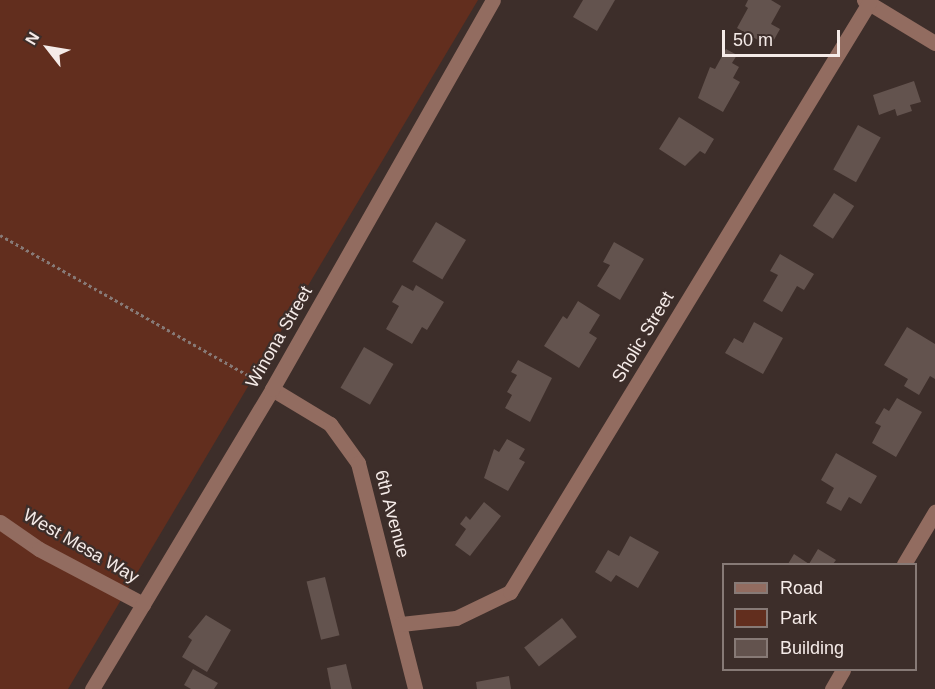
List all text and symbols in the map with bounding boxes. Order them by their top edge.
north arrow [18,18,78,78]
scale bar [725,18,844,56]
text: N [22,29,42,48]
text: 50 m [733,30,773,50]
street label: Winona Street [241,282,317,392]
street label: Sholic Street [607,288,679,386]
street label: 6th Avenue [370,467,414,561]
street label: West Mesa Way [19,504,143,588]
legend [722,563,917,671]
text: Road [780,578,823,598]
text: Park [780,608,817,628]
text: Building [780,638,844,658]

